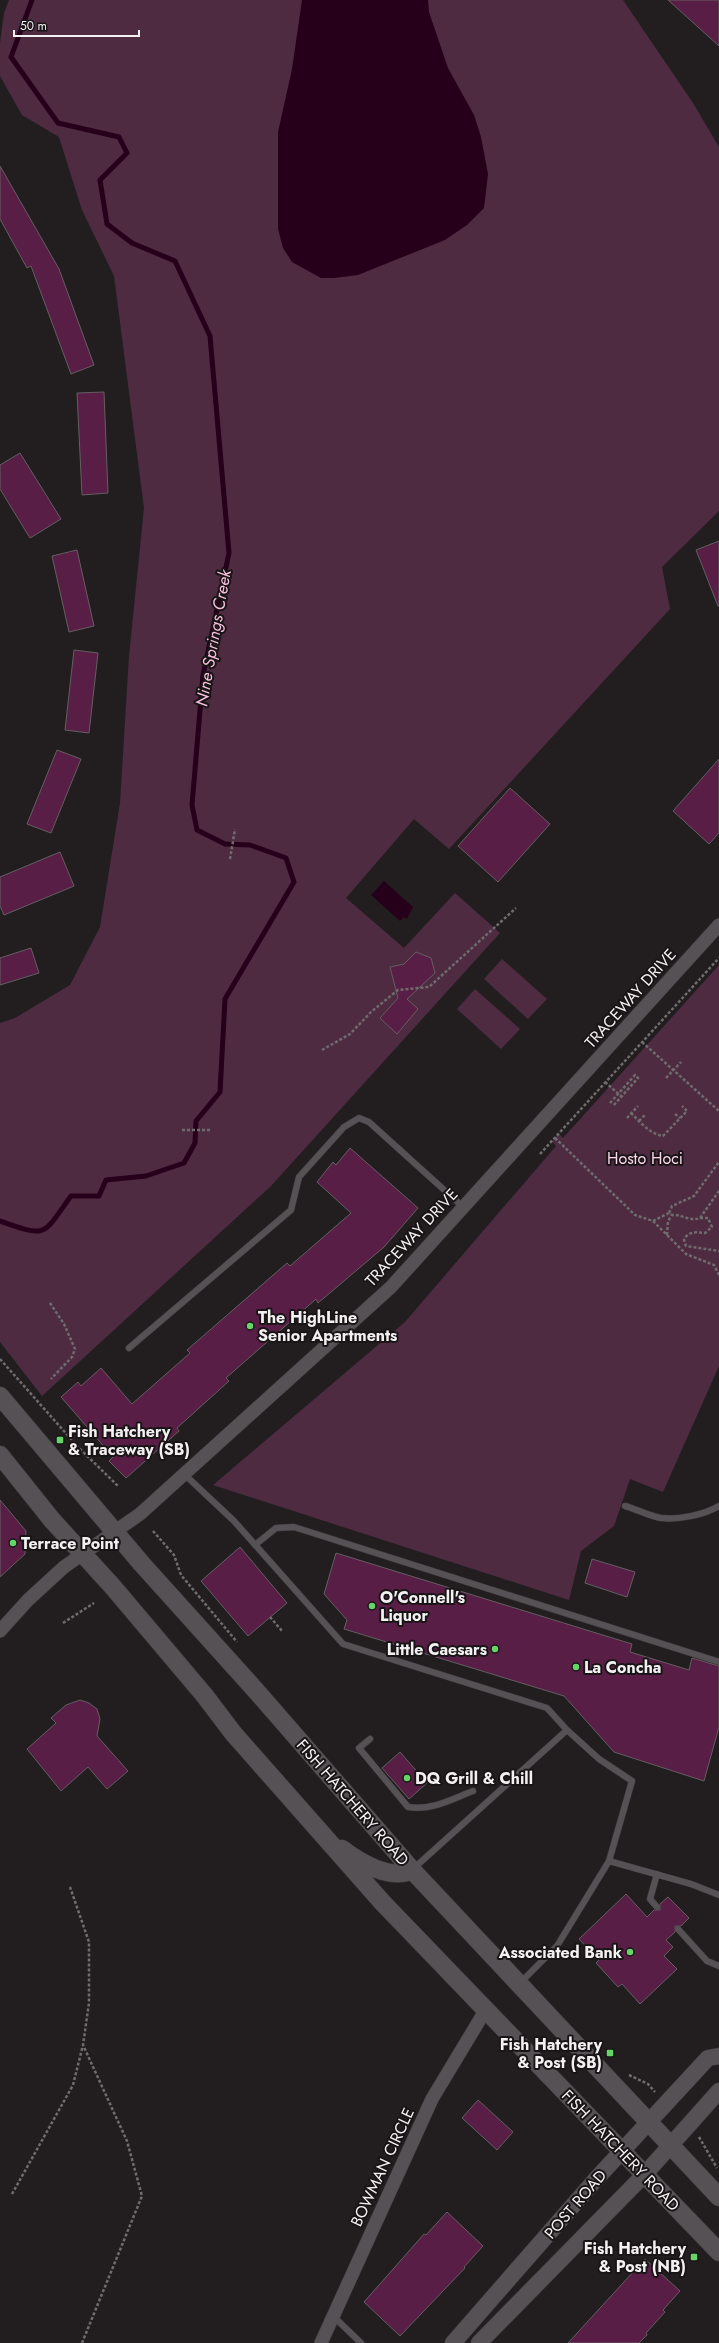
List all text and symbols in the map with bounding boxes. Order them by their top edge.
scale bar [14,12,139,38]
text: 50 m [20,17,47,35]
water label: Nine Springs Creek [189,567,237,708]
street label: TRACEWAY DRIVE [579,944,681,1053]
park label: Hosto Hoci [607,1147,683,1170]
street label: TRACEWAY DRIVE [360,1183,463,1292]
place label: The HighLine Senior Apartments [258,1306,397,1347]
marker: The HighLine Senior Apartments [245,1321,255,1331]
place label: Fish Hatchery & Traceway (SB) [68,1420,190,1461]
marker: Fish Hatchery & Traceway (SB) [55,1435,65,1445]
place label: Terrace Point [21,1532,120,1555]
marker: Terrace Point [8,1538,18,1548]
place label: O'Connell's Liquor [380,1586,465,1627]
marker: O'Connell's Liquor [367,1601,377,1611]
place label: Little Caesars [387,1638,487,1661]
marker: Little Caesars [490,1644,500,1654]
place label: La Concha [584,1656,661,1679]
marker: La Concha [571,1662,581,1672]
street label: FISH HATCHERY ROAD [291,1734,414,1871]
place label: DQ Grill & Chill [415,1767,533,1790]
marker: DQ Grill & Chill [402,1773,412,1783]
place label: Associated Bank [498,1941,623,1964]
marker: Associated Bank [625,1947,635,1957]
place label: Fish Hatchery & Post (SB) [500,2033,603,2074]
marker: Fish Hatchery & Post (SB) [605,2048,615,2058]
street label: FISH HATCHERY ROAD [556,2084,685,2216]
street label: BOWMAN CIRCLE [345,2104,420,2230]
street label: POST ROAD [539,2165,612,2244]
place label: Fish Hatchery & Post (NB) [584,2237,687,2278]
marker: Fish Hatchery & Post (NB) [689,2252,699,2262]

